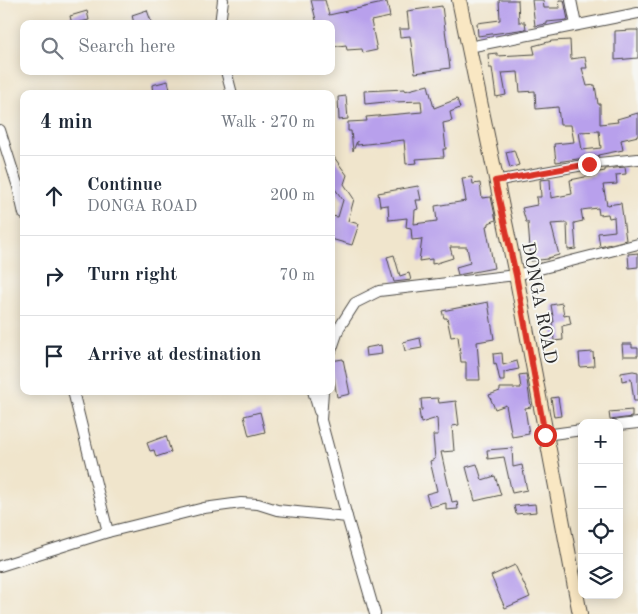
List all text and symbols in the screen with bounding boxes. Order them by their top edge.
search box [20,20,335,75]
icon: search [38,34,66,62]
text: Search here [78,38,175,57]
text: 4 min [40,112,93,133]
text: Walk · 270 m [220,115,315,131]
route end [578,153,601,176]
text: Continue [87,176,162,195]
icon: ahead [40,182,68,210]
text: 200 m [270,188,315,204]
text: DONGA ROAD [87,199,197,215]
street label: DONGA ROAD [518,240,560,366]
icon: right [40,262,68,290]
text: Turn right [87,266,177,285]
text: 70 m [279,268,315,284]
icon: arrive [40,342,68,370]
text: Arrive at destination [87,346,261,365]
map controls [578,419,623,599]
button: + [578,419,623,464]
route start [534,424,557,447]
button: − [578,464,623,509]
button: locate [578,509,623,554]
button: layers [578,554,623,599]

